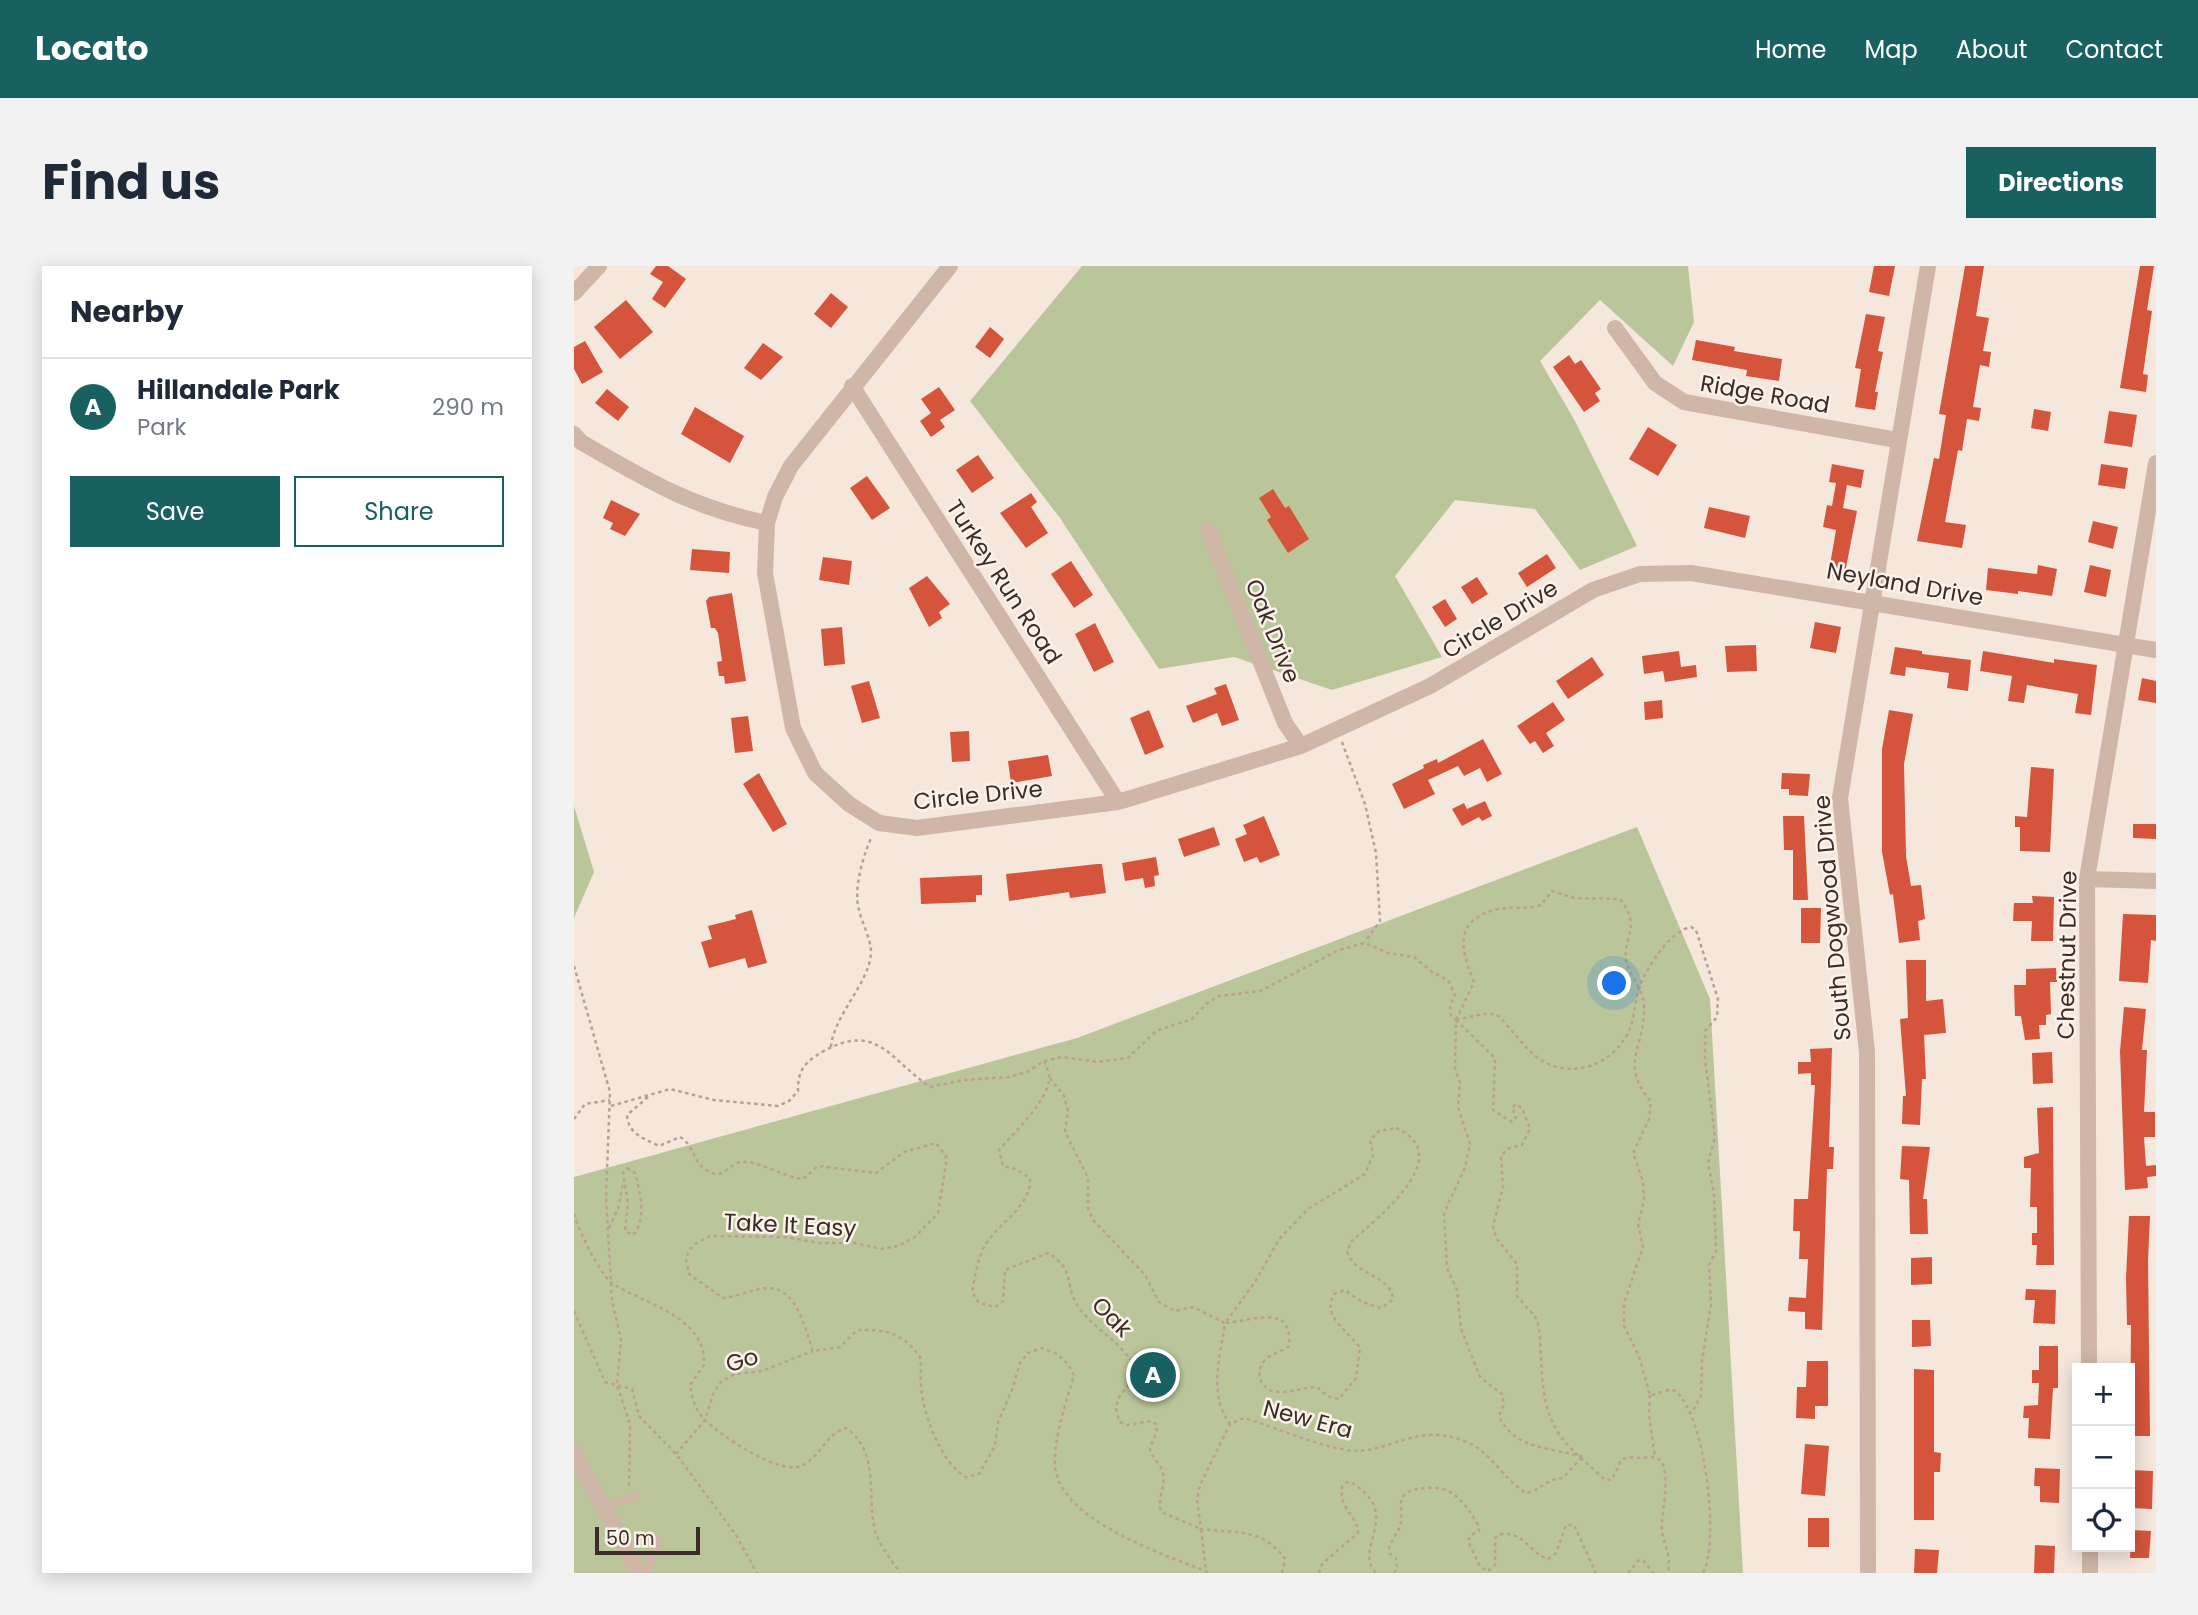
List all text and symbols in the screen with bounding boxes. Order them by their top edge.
text: Locato [35,25,149,72]
text: Home [1755,33,1827,66]
text: Map [1865,33,1918,66]
text: About [1956,33,2027,66]
text: Contact [2065,33,2163,66]
button: Directions [1966,147,2156,218]
text: Find us [42,148,220,216]
text: Nearby [70,290,184,333]
street label: Ridge Road [1698,367,1832,421]
text: Hillandale Park [137,372,340,408]
text: A [85,391,101,423]
text: 290 m [432,391,504,423]
text: Park [137,411,186,443]
button: Save [70,476,280,547]
button: Share [294,476,504,547]
street label: Turkey Run Road [939,493,1069,671]
street label: Neyland Drive [1824,554,1986,614]
street label: Circle Drive [1436,572,1564,666]
street label: Oak Drive [1238,574,1308,688]
street label: Circle Drive [912,772,1044,818]
street label: South Dogwood Drive [1805,794,1859,1042]
street label: Chestnut Drive [2050,870,2084,1040]
your location [1597,966,1631,1000]
street label: Take It Easy [723,1206,857,1244]
street label: Oak [1085,1290,1139,1344]
street label: Go [722,1340,762,1380]
pin: A [1130,1349,1176,1401]
map controls [2072,1363,2135,1552]
button: + [2072,1363,2135,1426]
street label: New Era [1260,1392,1356,1446]
button: − [2072,1426,2135,1489]
button: locate [2072,1489,2135,1552]
scale bar [595,1524,700,1556]
text: 50 m [606,1525,655,1552]

